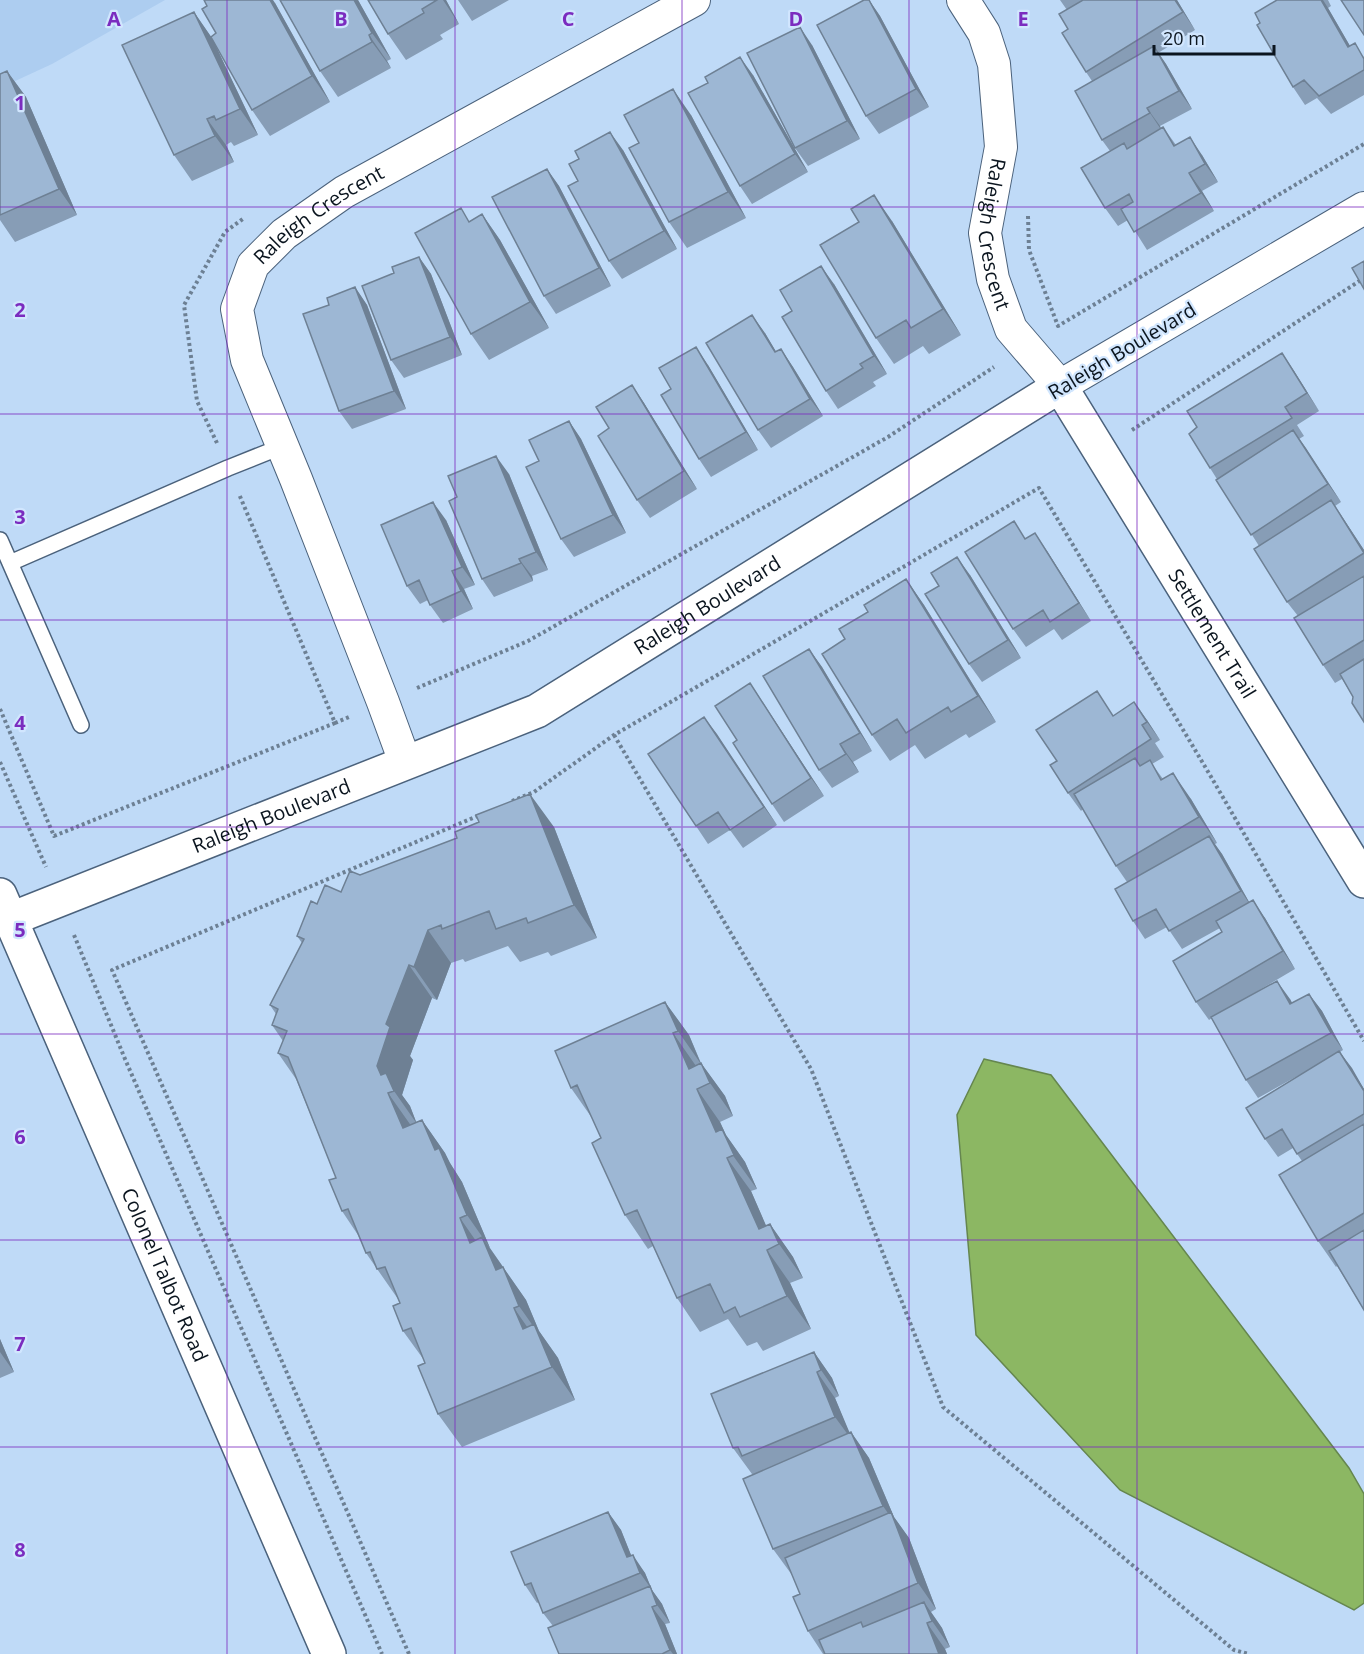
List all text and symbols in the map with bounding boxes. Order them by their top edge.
text: A [107,5,121,32]
text: B [334,5,348,32]
text: C [562,5,575,32]
text: D [789,5,803,32]
text: E [1017,5,1029,32]
scale bar [1154,18,1274,56]
text: 20 m [1163,26,1205,50]
text: 1 [14,89,26,116]
street label: Raleigh Crescent [972,156,1017,314]
street label: Raleigh Crescent [247,159,389,270]
text: 2 [14,296,26,323]
street label: Raleigh Boulevard [1043,296,1201,405]
text: 3 [14,503,26,530]
street label: Raleigh Boulevard [628,549,785,661]
street label: Settlement Trail [1162,563,1263,703]
text: 4 [14,709,26,736]
street label: Raleigh Boulevard [188,772,354,859]
text: 5 [14,916,26,943]
text: 6 [14,1123,26,1150]
street label: Colonel Talbot Road [116,1183,215,1366]
text: 7 [14,1330,26,1357]
text: 8 [14,1536,26,1563]

